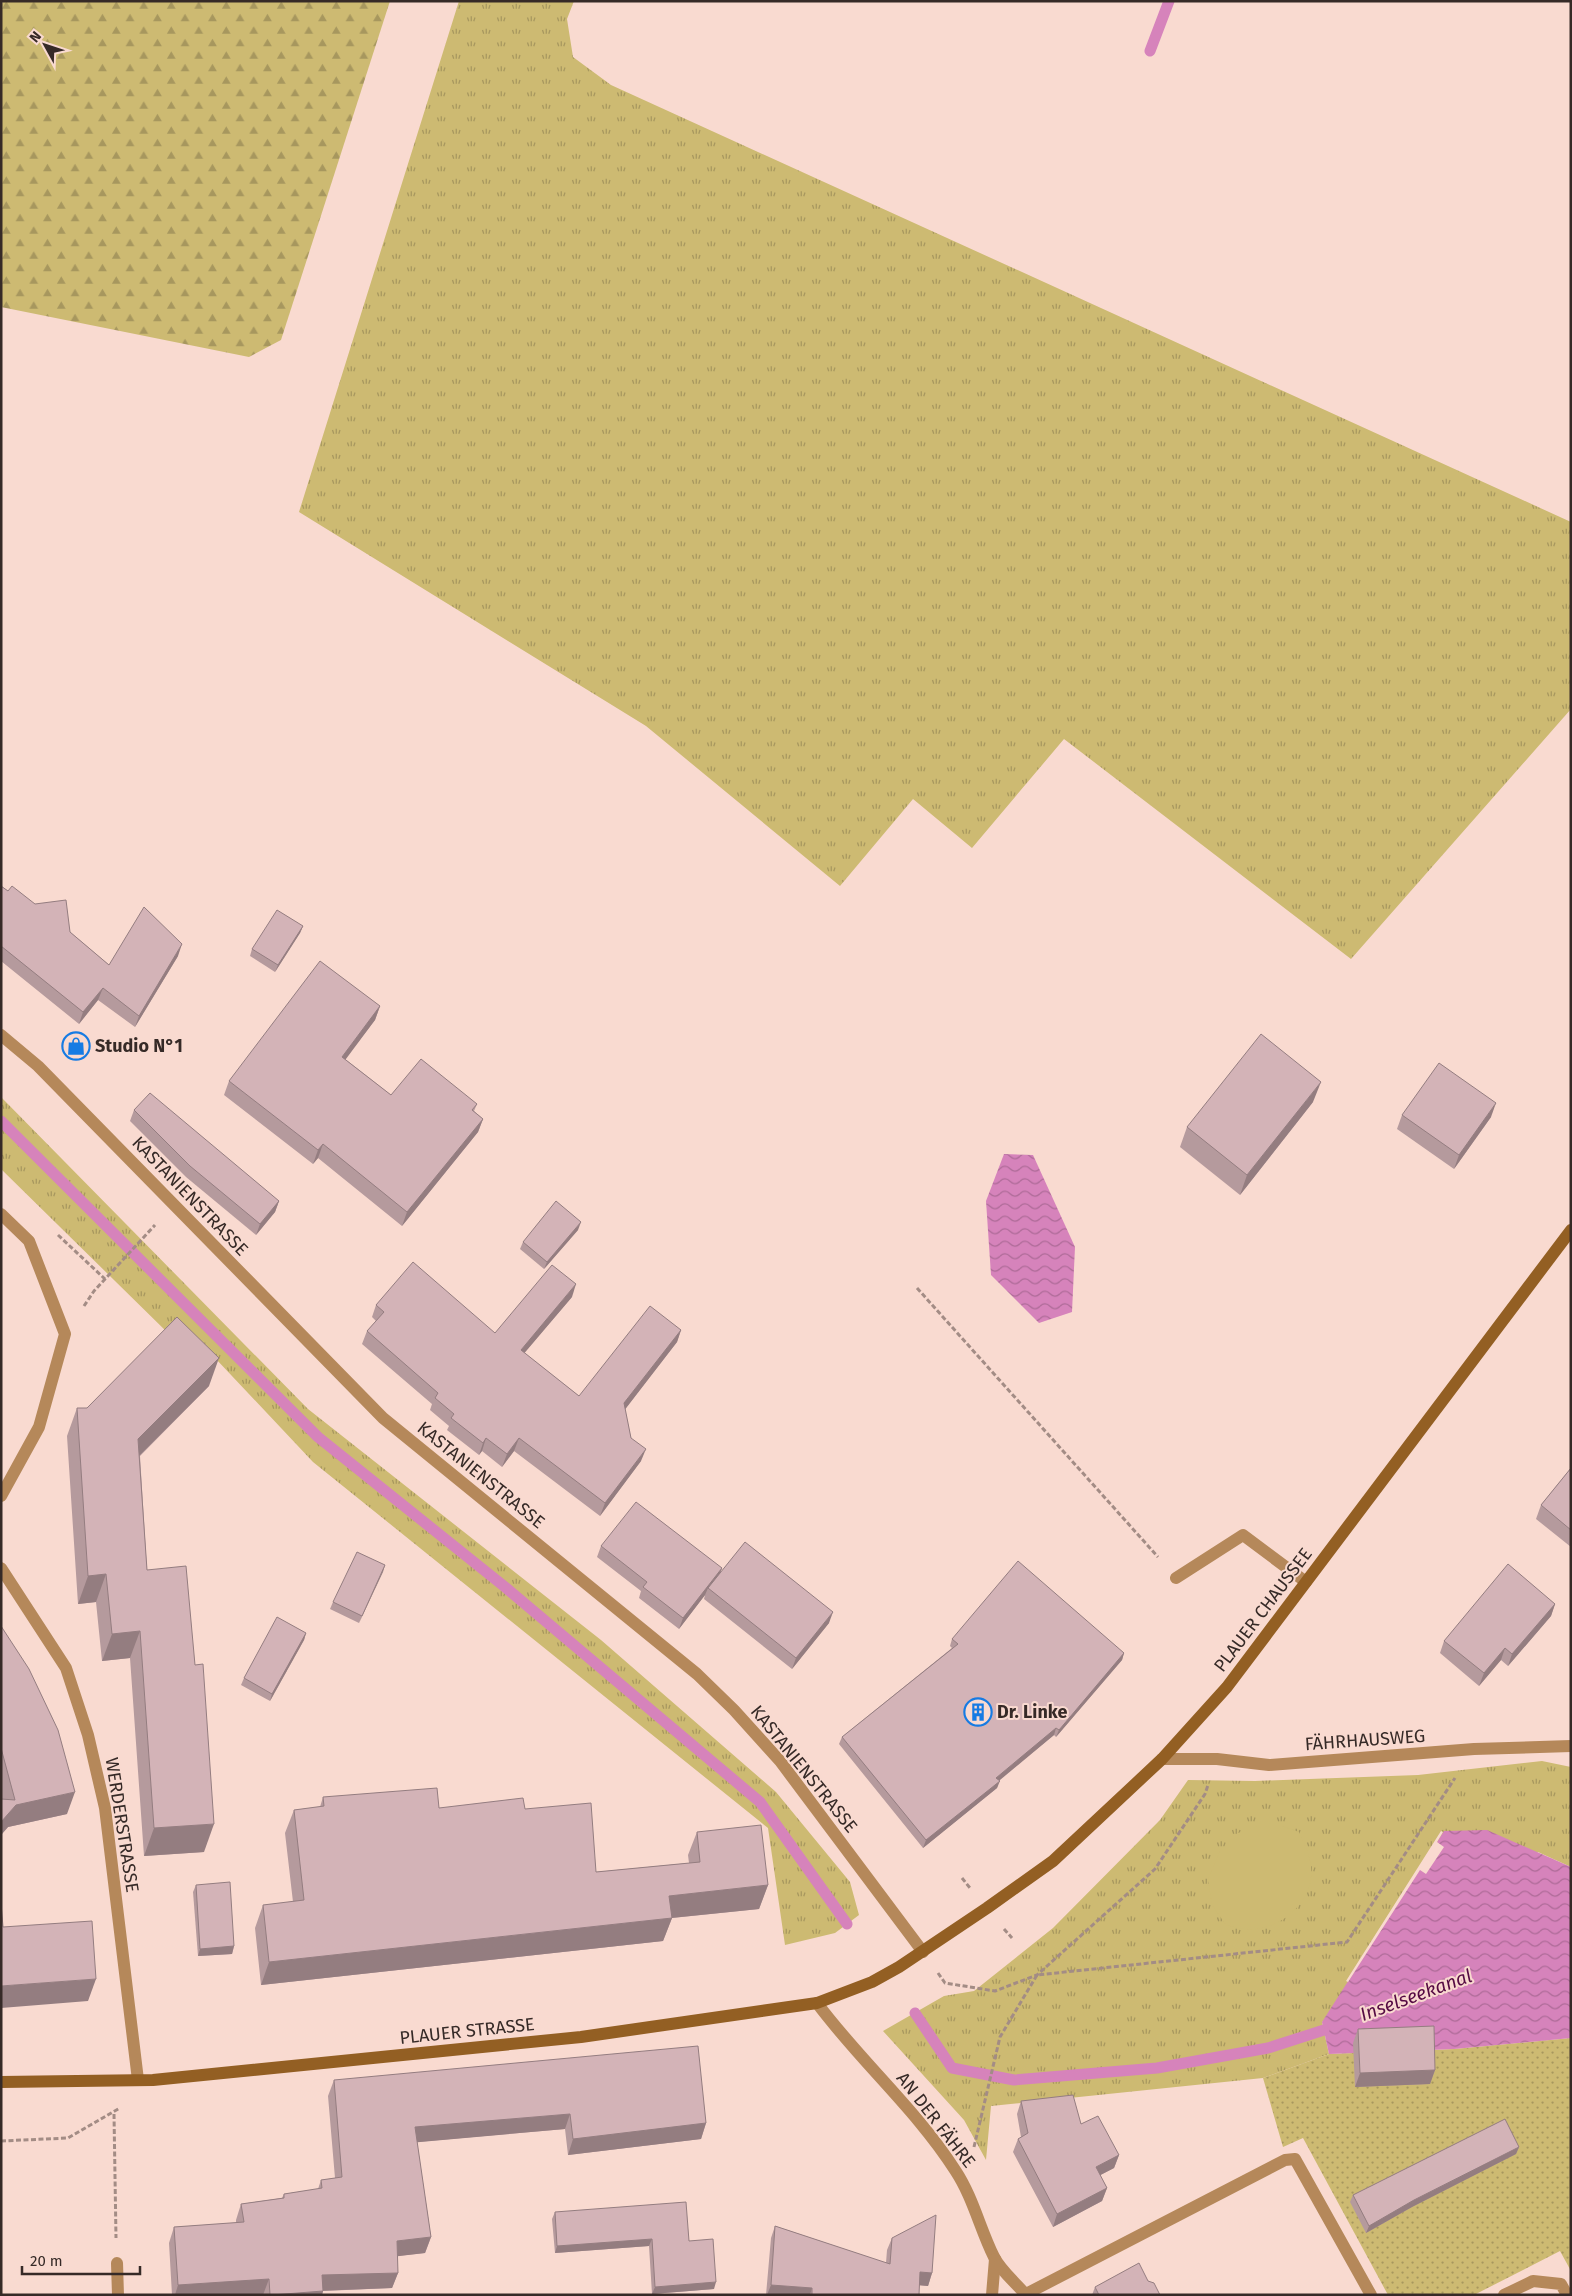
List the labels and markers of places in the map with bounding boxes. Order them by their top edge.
shop icon: Studio N°1 [61,1031,91,1061]
place label: Studio N°1 [95,1035,183,1057]
building icon: Dr. Linke [963,1697,993,1727]
place label: Dr. Linke [997,1701,1067,1723]

